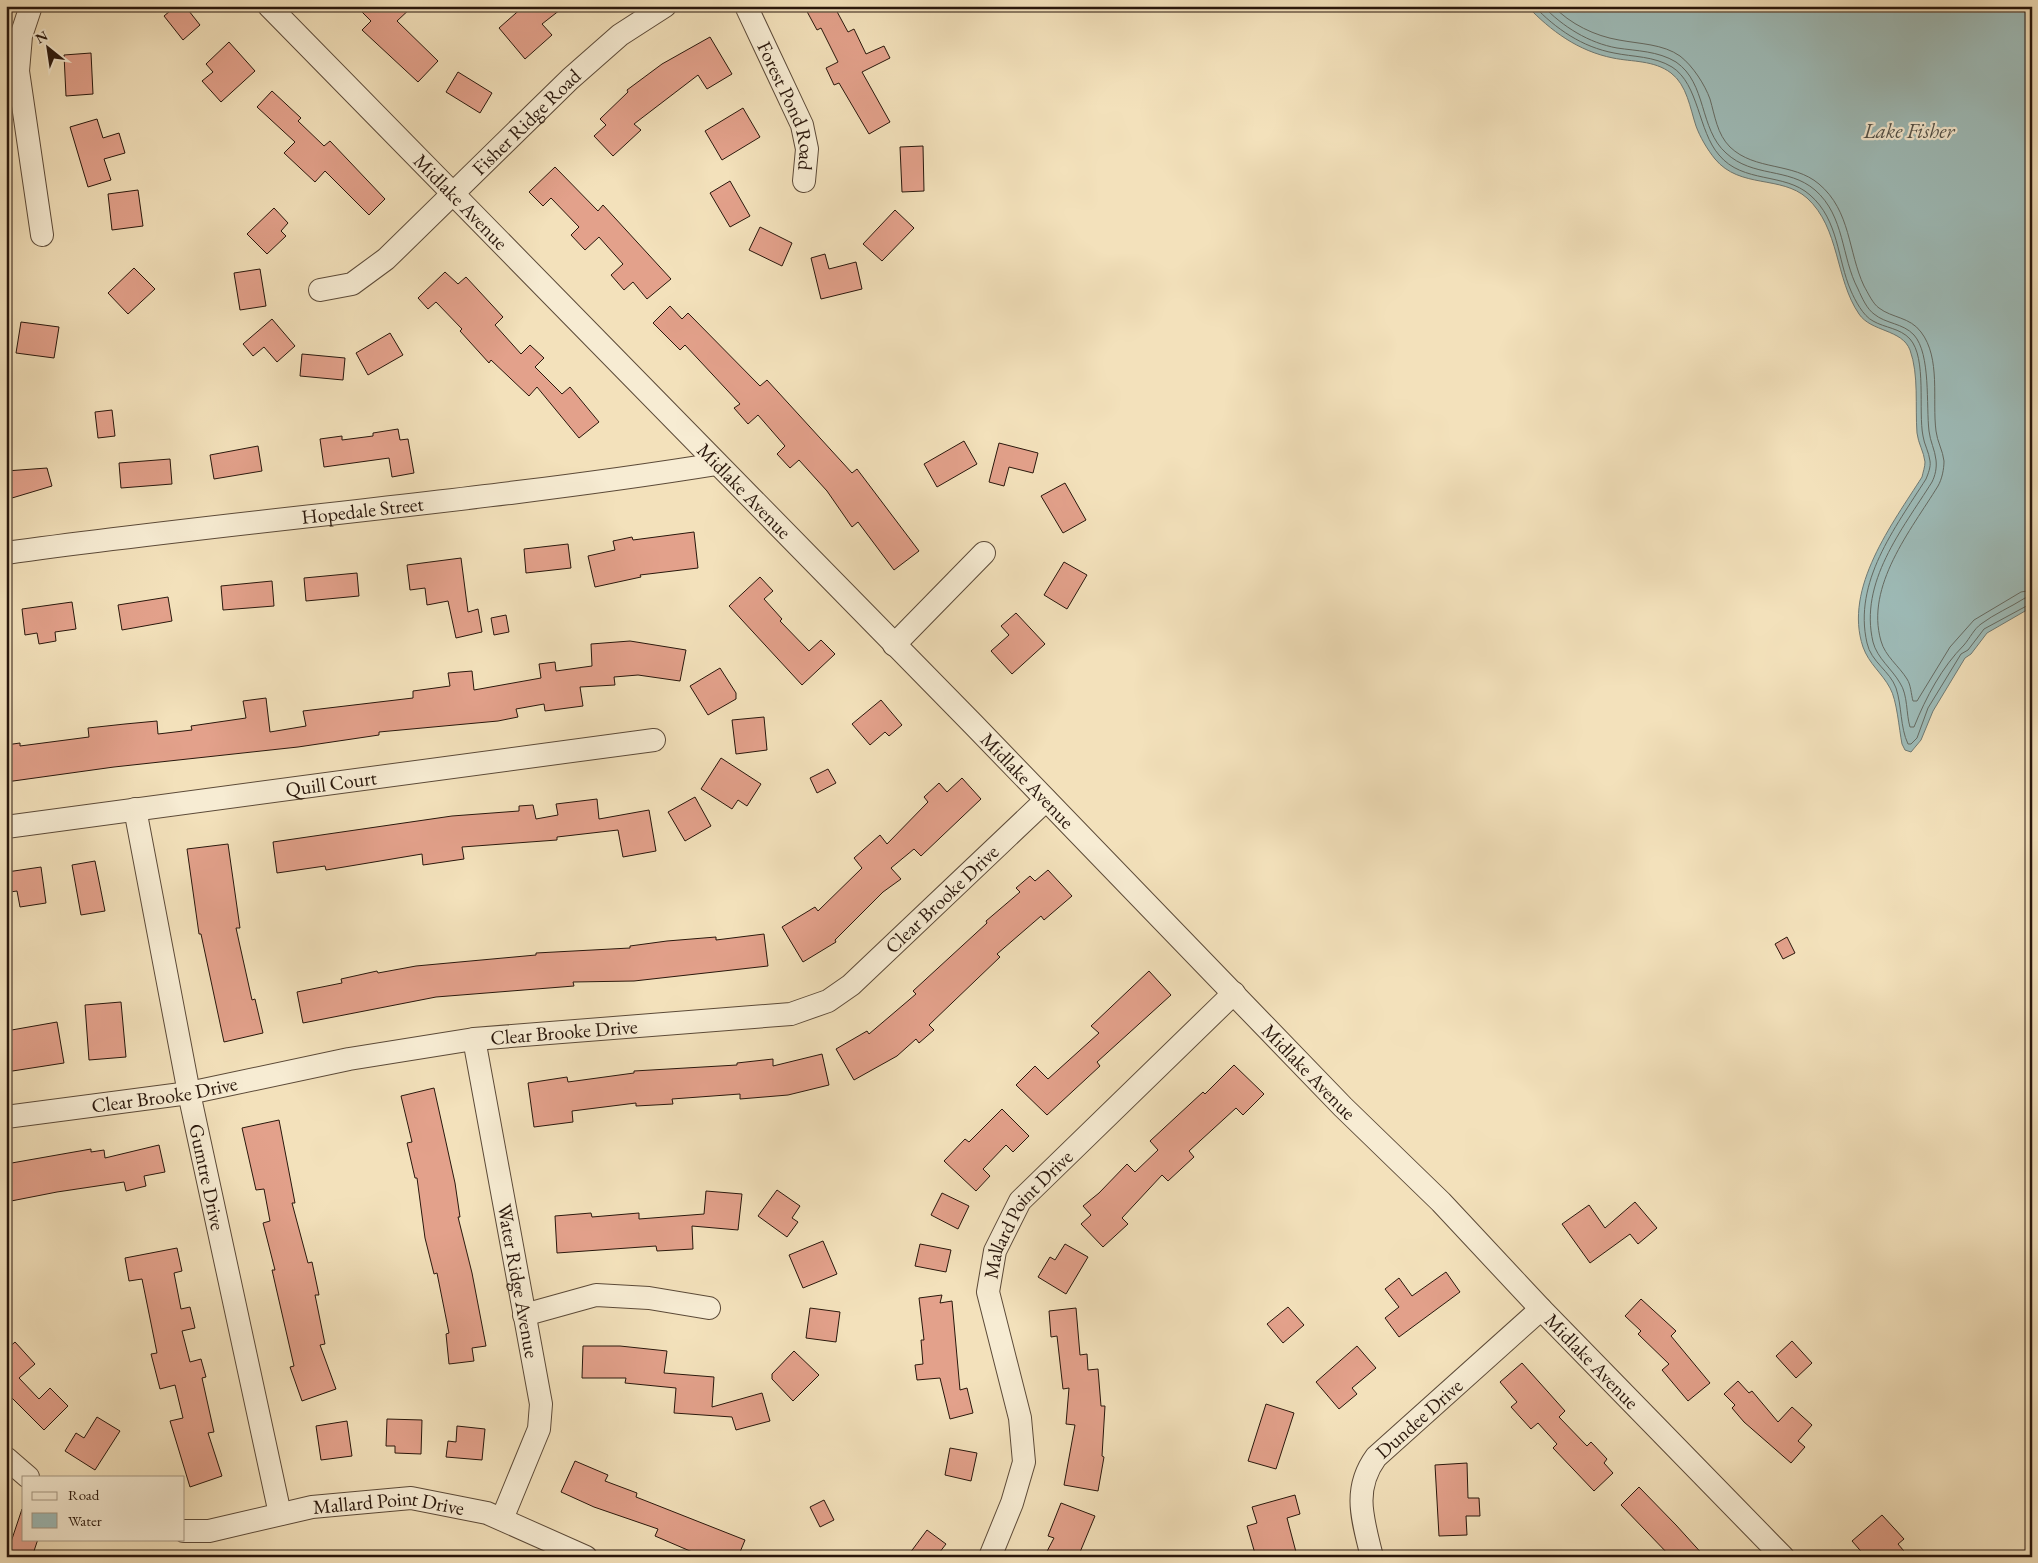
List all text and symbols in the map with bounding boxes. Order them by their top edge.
north arrow [22,22,72,72]
text: N [32,26,51,47]
street label: Forest Pond Road [751,37,821,173]
street label: Fisher Ridge Road [466,62,587,181]
water label: Lake Fisher [1863,117,1955,144]
street label: Midlake Avenue [408,148,514,255]
street label: Midlake Avenue [692,437,797,545]
street label: Hopedale Street [300,490,426,530]
street label: Midlake Avenue [975,727,1080,834]
street label: Quill Court [284,764,379,802]
street label: Clear Brooke Drive [879,839,1004,959]
street label: Clear Brooke Drive [489,1013,639,1051]
street label: Midlake Avenue [1256,1018,1362,1126]
street label: Clear Brooke Drive [90,1070,240,1119]
street label: Gumtre Drive [183,1121,231,1233]
street label: Mallard Point Drive [977,1144,1078,1281]
street label: Water Ridge Avenue [492,1202,545,1360]
street label: Midlake Avenue [1539,1308,1645,1415]
street label: Dundee Drive [1370,1372,1468,1464]
legend [22,1476,185,1540]
text: Road [68,1485,100,1504]
street label: Mallard Point Drive [312,1485,467,1521]
text: Water [68,1511,102,1530]

